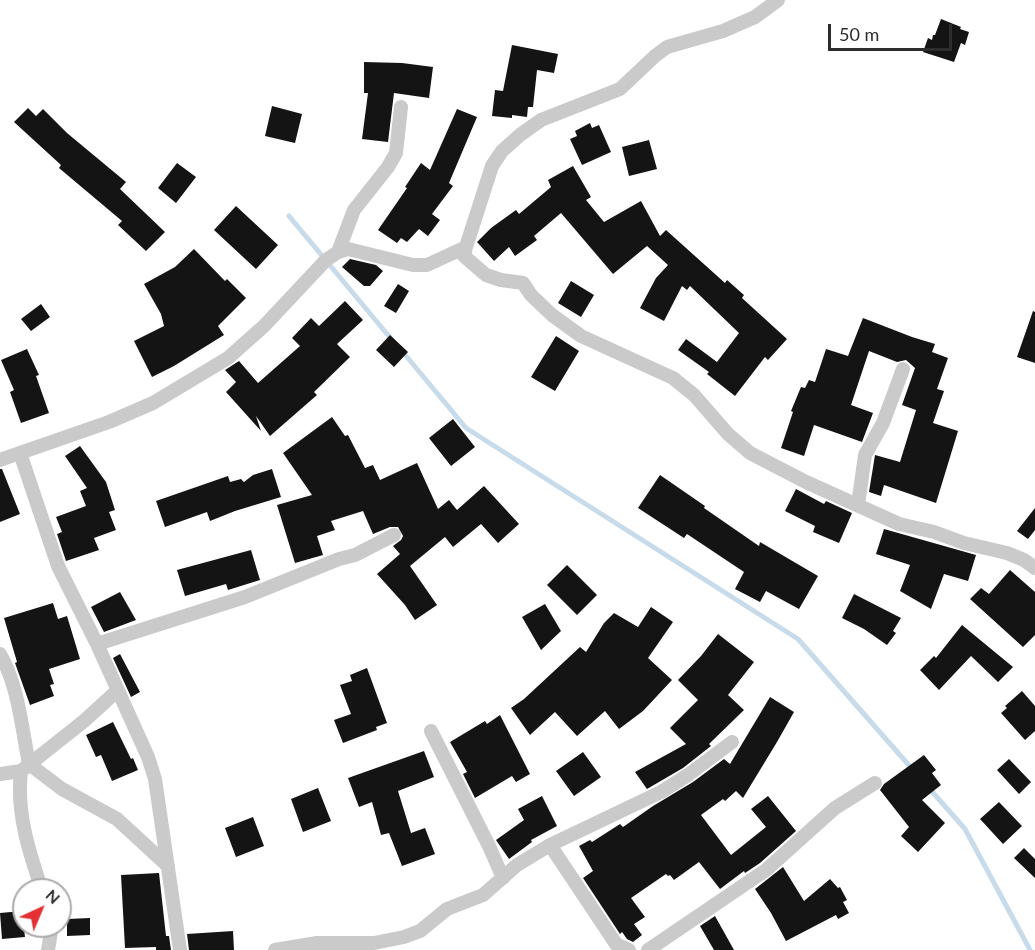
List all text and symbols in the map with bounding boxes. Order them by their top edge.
scale bar [831,12,956,50]
text: 50 m [839,23,879,45]
north arrow [12,878,72,938]
text: N [42,885,64,907]

